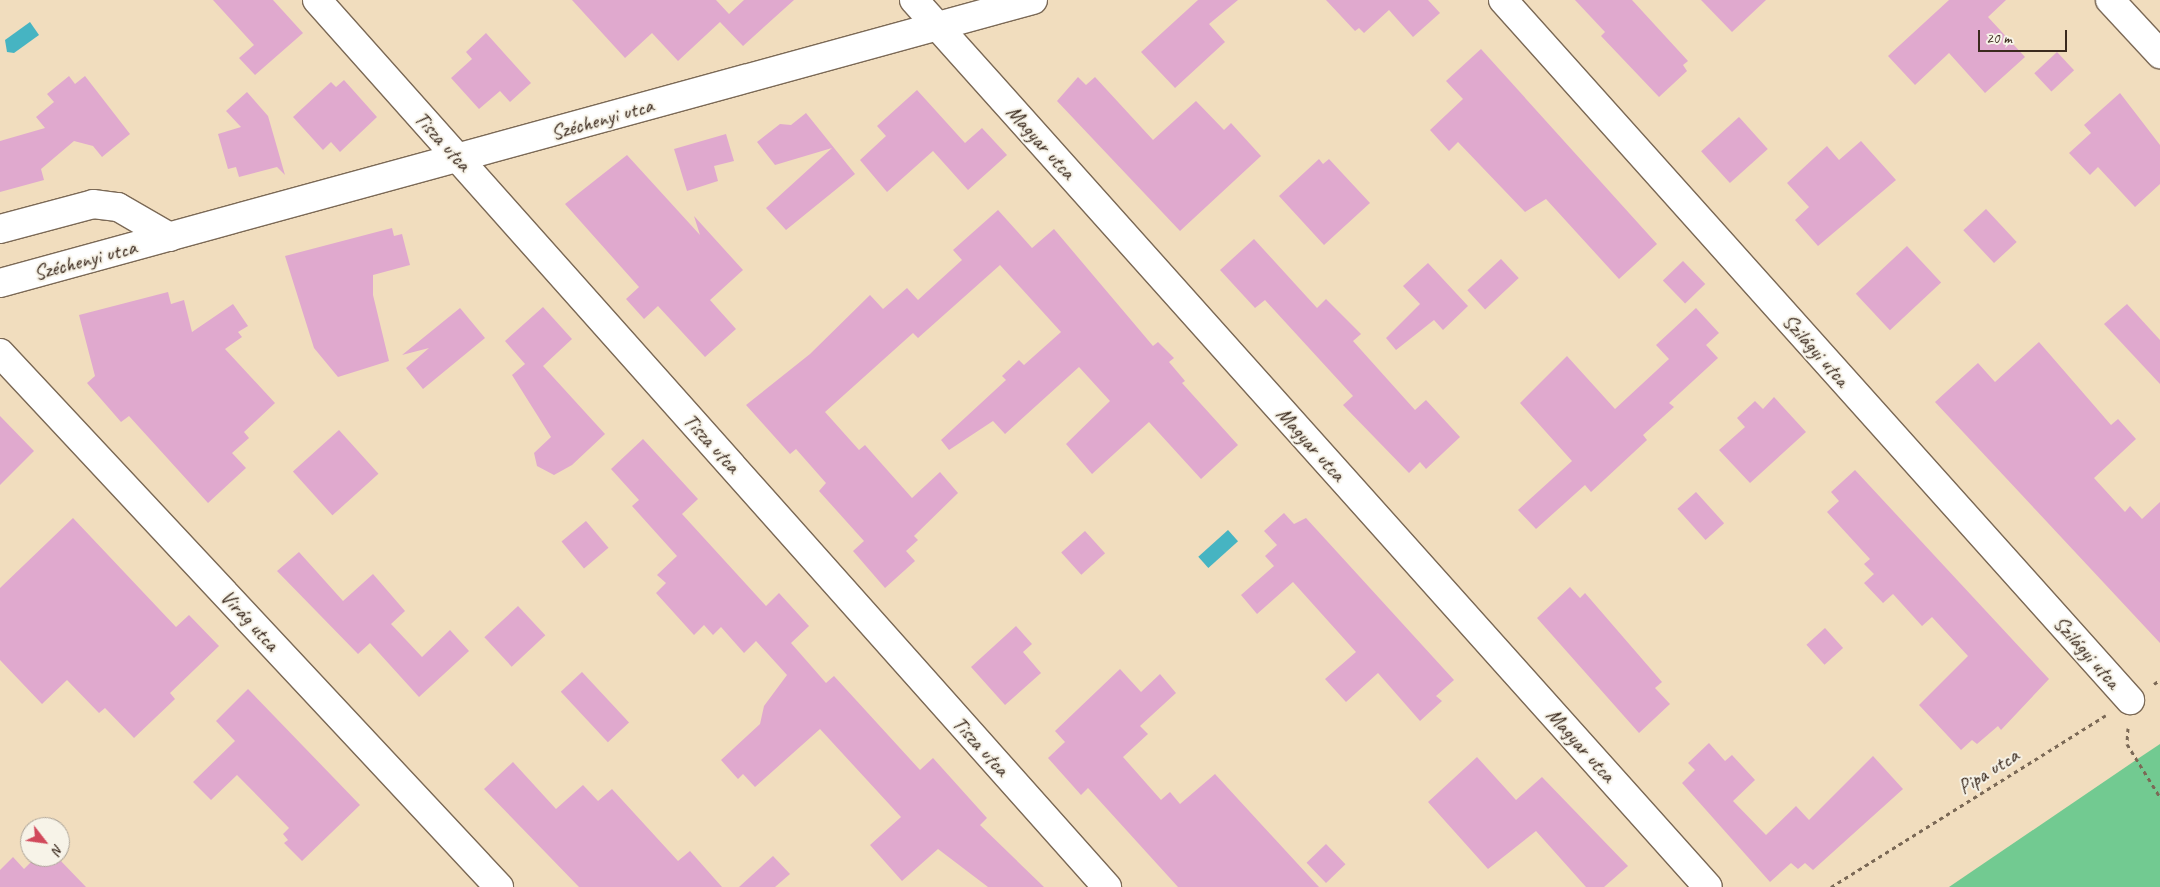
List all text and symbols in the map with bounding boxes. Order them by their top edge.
scale bar [1980,20,2069,52]
text: 20 m [1986,29,2012,48]
street label: Széchenyi utca [549,93,655,145]
street label: Magyar utca [1001,100,1081,184]
street label: Tisza utca [410,106,476,176]
street label: Széchenyi utca [32,234,138,286]
street label: Szilágyi utca [1777,309,1855,391]
street label: Magyar utca [1271,402,1351,486]
street label: Tisza utca [679,408,745,478]
street label: Virág utca [216,584,284,656]
street label: Szilágyi utca [2048,611,2126,693]
street label: Magyar utca [1541,703,1621,787]
street label: Tisza utca [948,711,1014,781]
street label: Pipa utca [1953,743,2023,799]
north arrow [20,817,70,867]
text: N [48,841,67,857]

